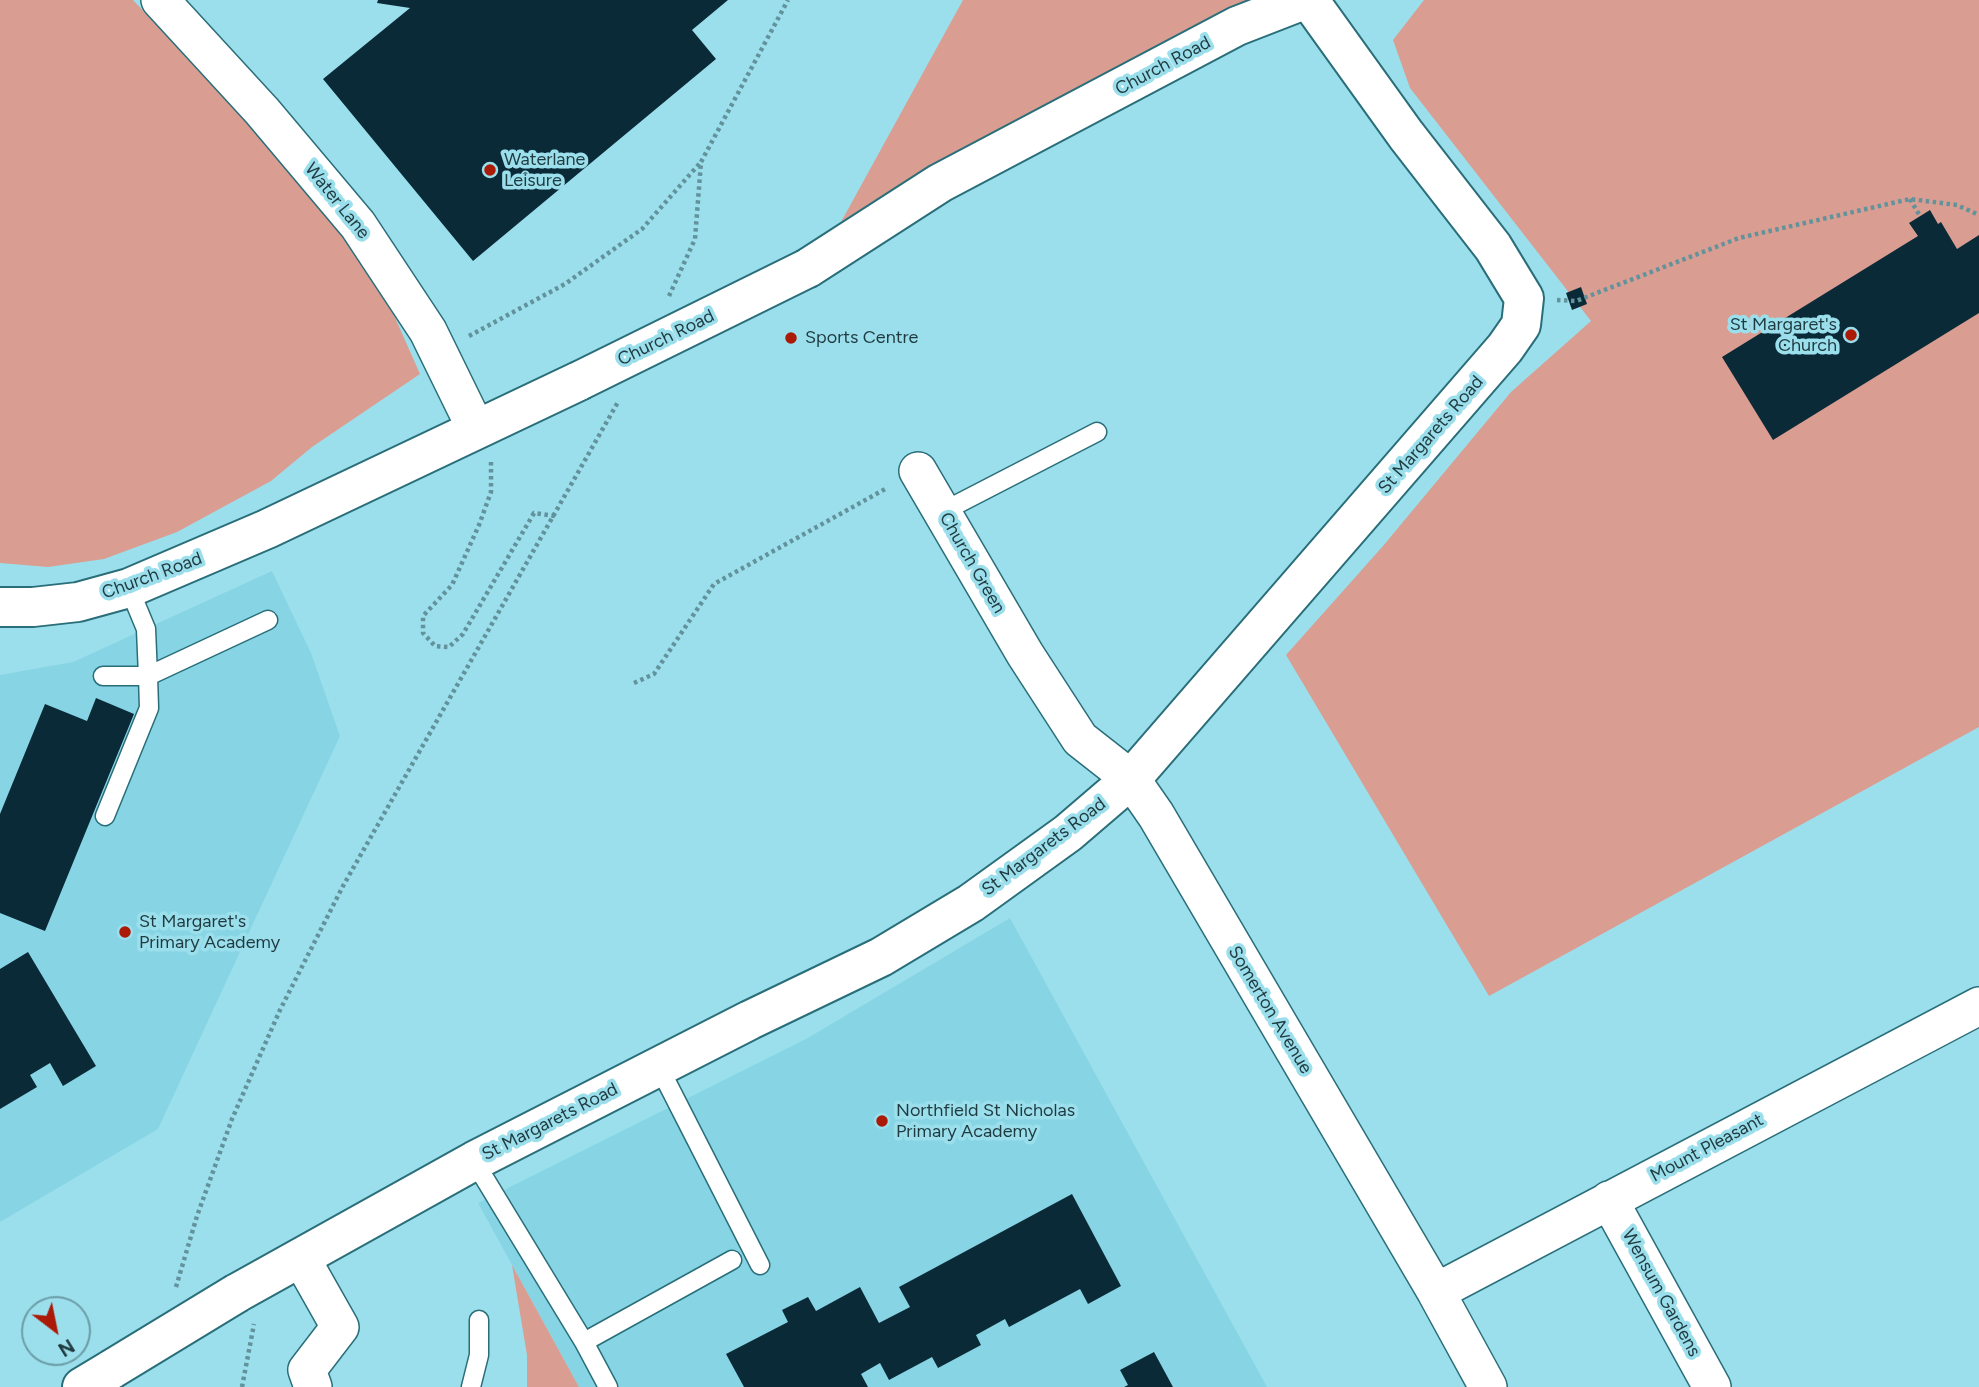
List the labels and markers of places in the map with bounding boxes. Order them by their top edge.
place label: Waterlane Leisure [504,149,585,192]
marker: Waterlane Leisure [482,162,498,178]
place label: St Margaret's Church [1730,314,1837,356]
place label: Sports Centre [805,327,918,349]
marker: St Margaret's Church [1843,327,1859,343]
marker: Sports Centre [783,330,799,346]
place label: St Margaret's Primary Academy [139,911,280,954]
marker: St Margaret's Primary Academy [117,924,133,940]
place label: Northfield St Nicholas Primary Academy [896,1100,1075,1142]
marker: Northfield St Nicholas Primary Academy [874,1113,890,1129]

